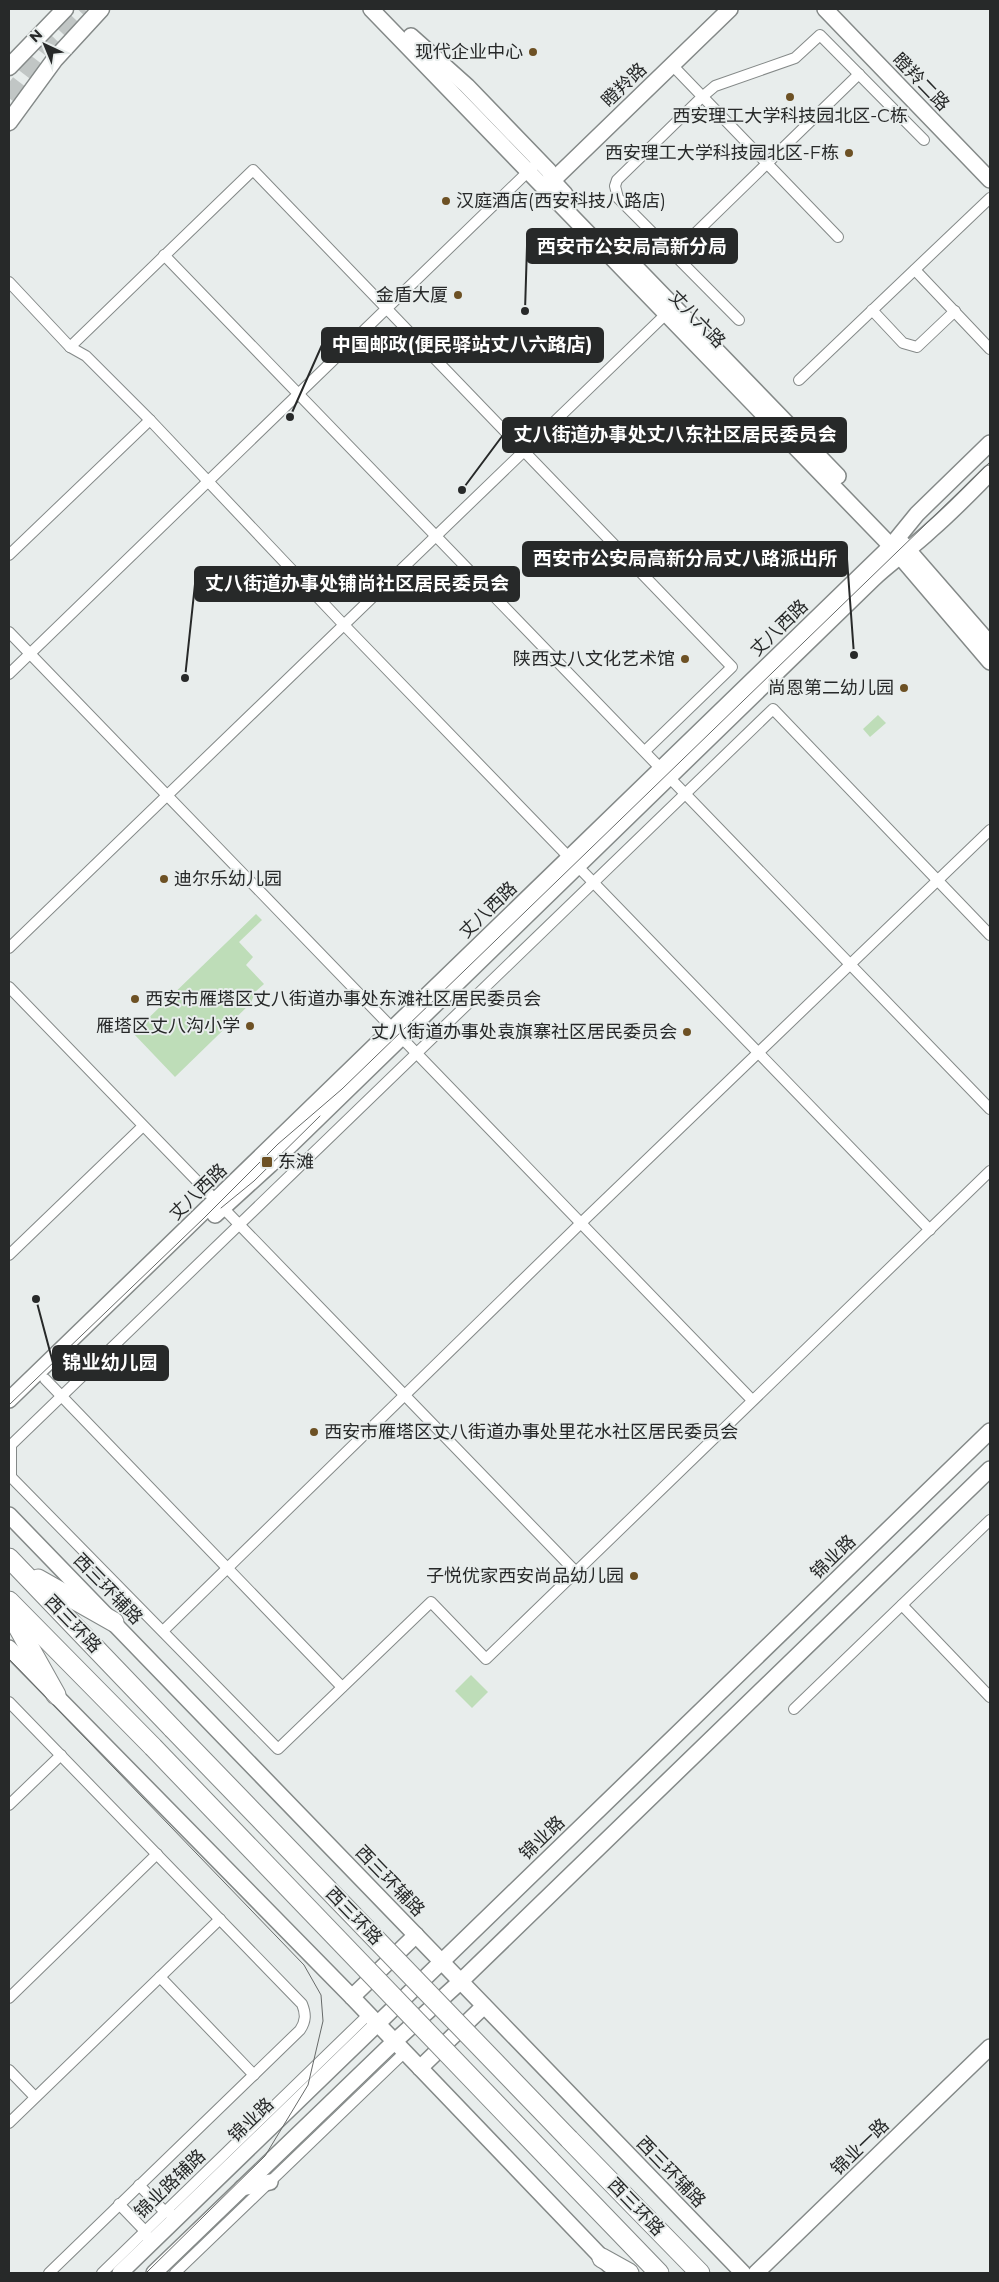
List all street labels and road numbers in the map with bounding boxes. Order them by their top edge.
street label: 瞪羚二路 [888,48,954,116]
street label: 瞪羚路 [597,58,651,112]
street label: 丈八六路 [664,285,730,353]
street label: 丈八西路 [745,595,813,661]
street label: 丈八西路 [454,877,522,943]
street label: 丈八西路 [164,1159,232,1225]
street label: 锦业路 [806,1530,860,1584]
street label: 西三环辅路 [69,1549,147,1629]
street label: 西三环路 [40,1590,106,1658]
street label: 锦业路 [515,1811,569,1865]
street label: 西三环辅路 [351,1841,429,1921]
street label: 西三环路 [321,1882,387,1950]
street label: 锦业路 [224,2093,278,2147]
street label: 锦业一路 [826,2114,894,2180]
street label: 西三环辅路 [632,2132,710,2212]
street label: 锦业路辅路 [130,2145,210,2223]
street label: 西三环路 [603,2173,669,2241]

